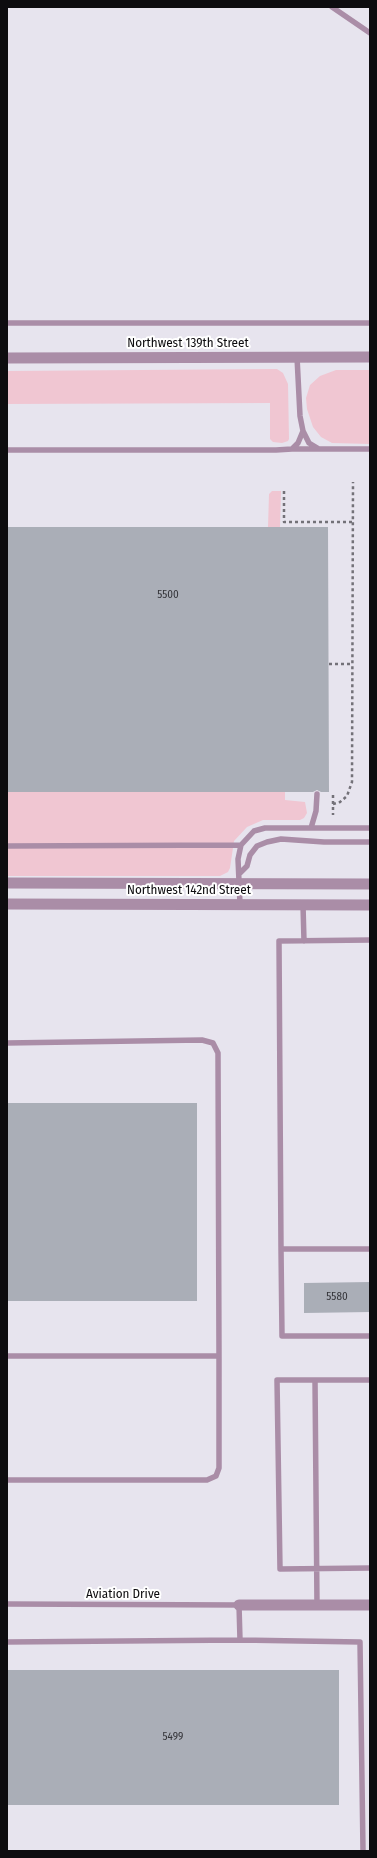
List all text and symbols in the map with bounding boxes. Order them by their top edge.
street label: Northwest 139th Street [127,335,249,351]
house number: 5500 [157,588,179,602]
street label: Northwest 142nd Street [127,882,251,898]
house number: 5580 [326,1290,348,1304]
street label: Aviation Drive [86,1586,160,1602]
house number: 5499 [163,1730,183,1744]

